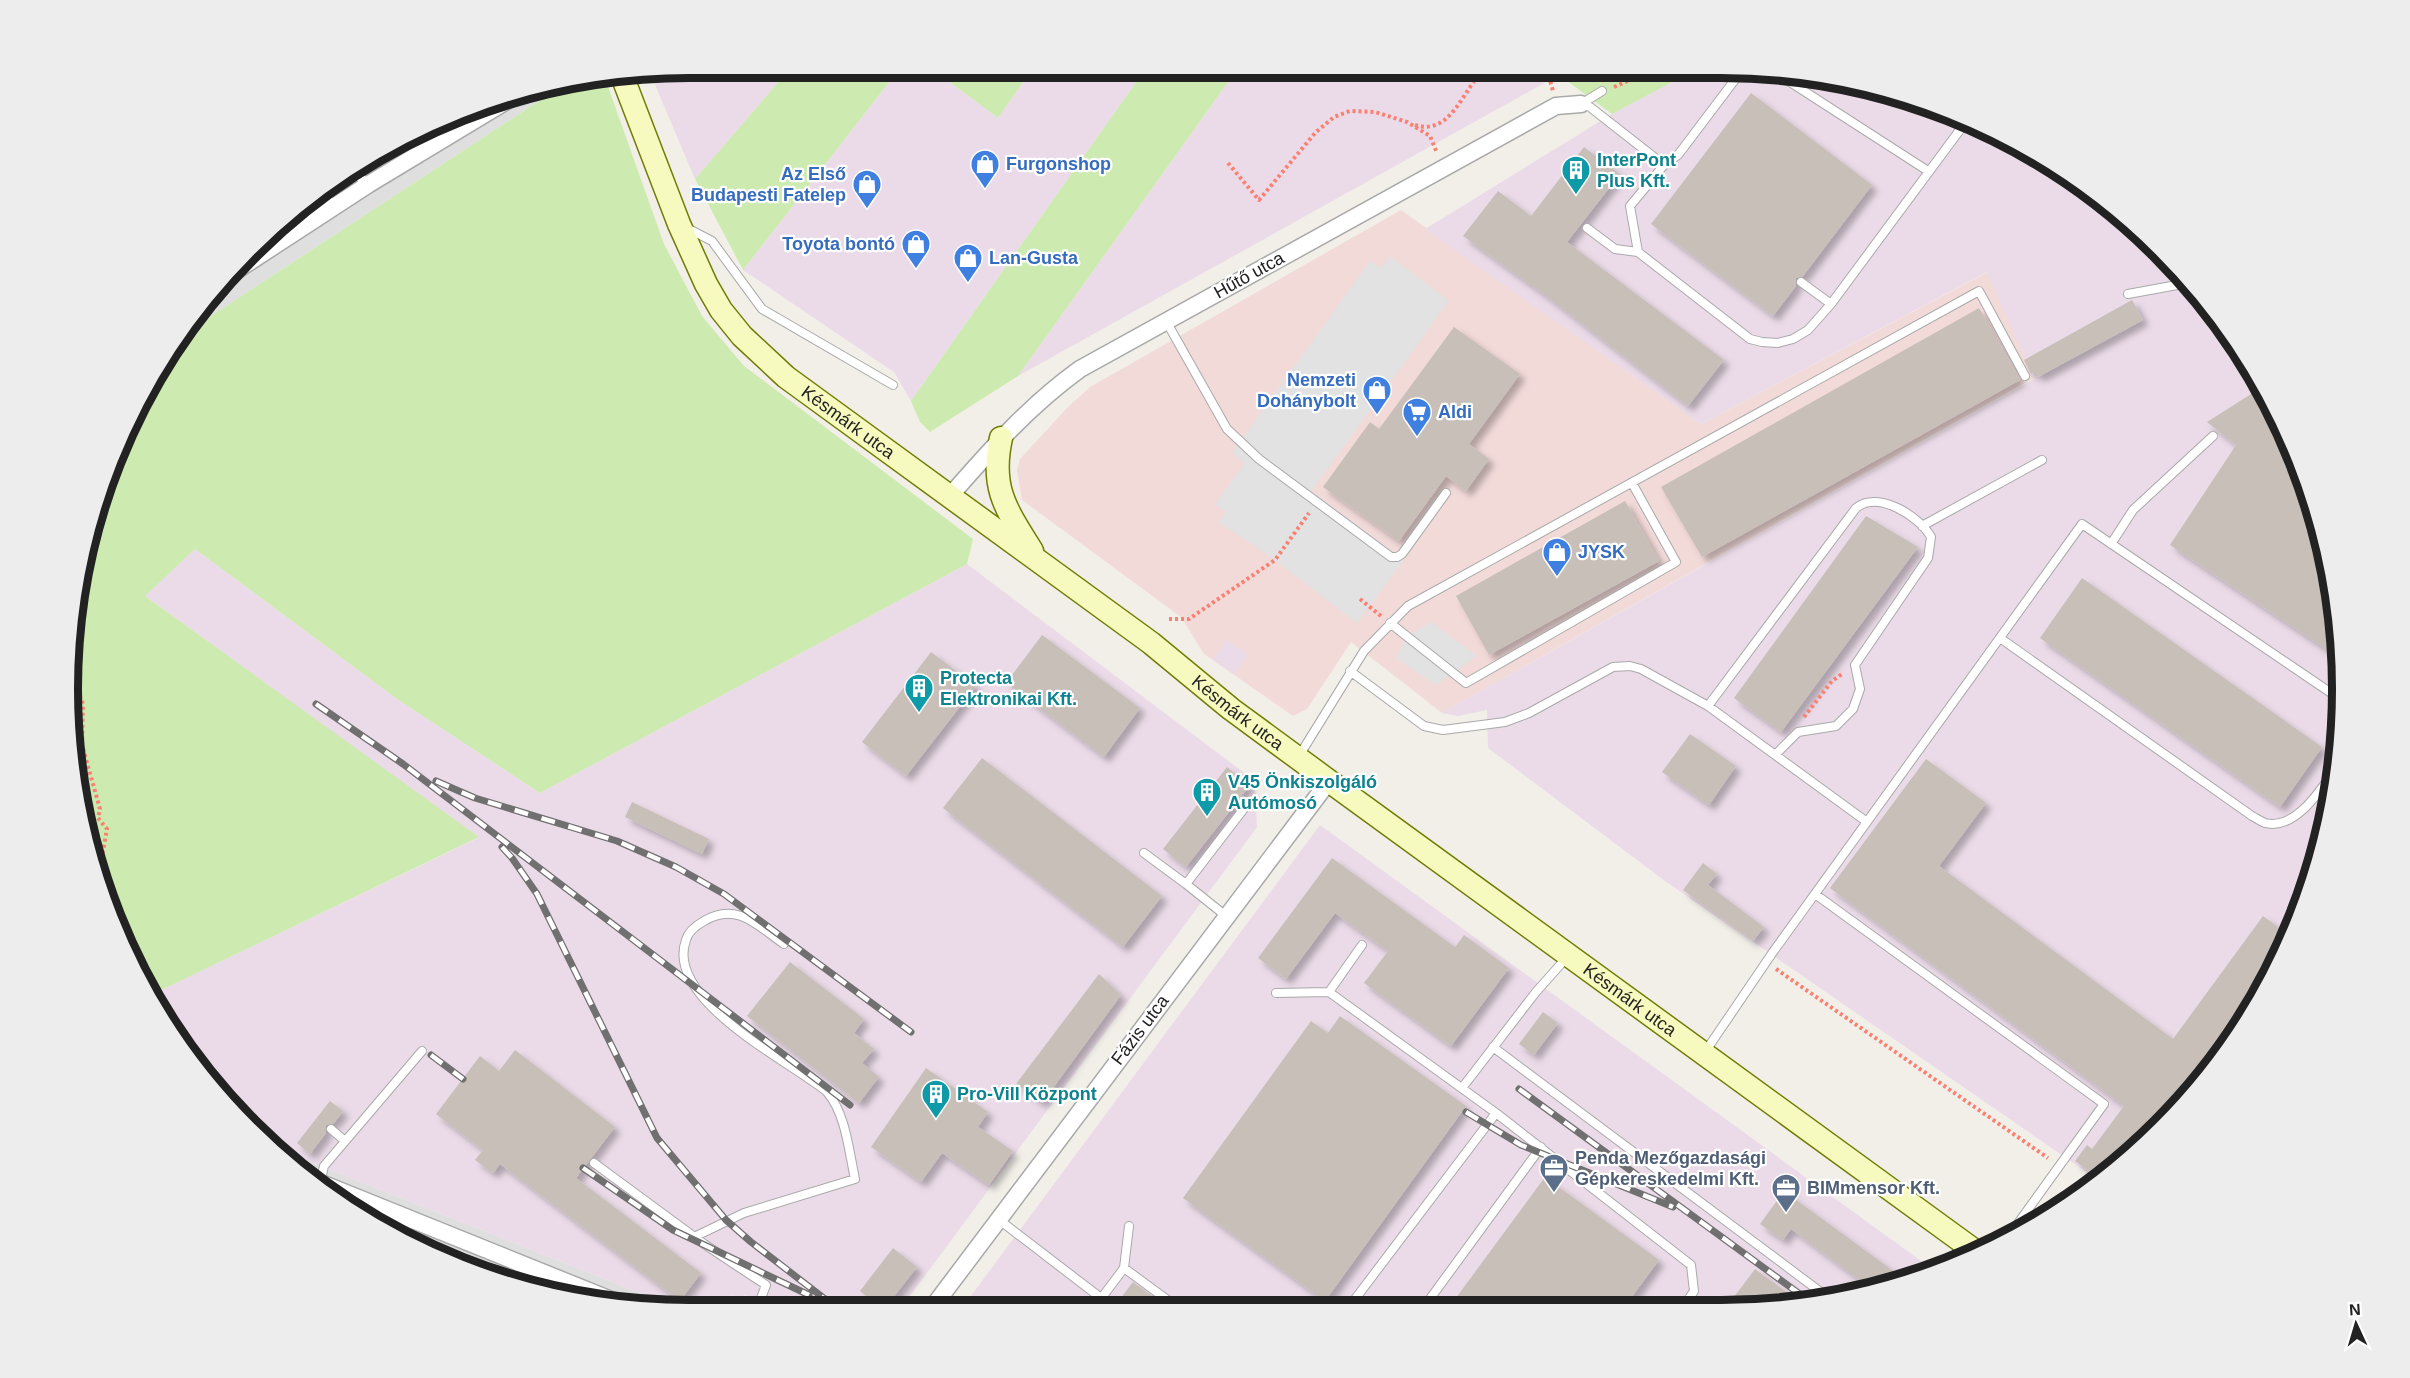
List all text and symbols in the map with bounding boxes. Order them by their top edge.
shop icon: Furgonshop [969,148,1001,190]
place label: InterPont Plus Kft. [1597,150,1676,191]
place label: Furgonshop [1006,154,1111,174]
building icon: InterPont Plus Kft. [1560,154,1592,196]
place label: Az Első Budapesti Fatelep [691,164,846,205]
shop icon: Az Első Budapesti Fatelep [851,168,883,210]
shop icon: Toyota bontó [900,228,932,270]
place label: Toyota bontó [782,234,895,254]
shop icon: Lan-Gusta [952,242,984,284]
street label: Hűtő utca [1210,247,1288,302]
place label: Lan-Gusta [989,248,1079,268]
place label: Nemzeti Dohánybolt [1257,370,1356,411]
shop icon: Nemzeti Dohánybolt [1361,374,1393,416]
street label: Késmárk utca [798,382,899,463]
supermarket icon: Aldi [1401,396,1433,438]
place label: Aldi [1438,402,1472,422]
shop icon: JYSK [1541,536,1573,578]
place label: JYSK [1578,542,1625,562]
place label: Protecta Elektronikai Kft. [940,668,1077,709]
street label: Késmárk utca [1188,671,1288,755]
building icon: Protecta Elektronikai Kft. [903,672,935,714]
place label: V45 Önkiszolgáló Autómosó [1228,772,1377,813]
building icon: V45 Önkiszolgáló Autómosó [1191,776,1223,818]
street label: Késmárk utca [1579,959,1681,1041]
street label: Fázis utca [1107,990,1173,1069]
building icon: Pro-Vill Központ [920,1078,952,1120]
place label: Pro-Vill Központ [957,1084,1097,1104]
place label: Penda Mezőgazdasági Gépkereskedelmi Kft. [1575,1148,1766,1189]
office icon: Penda Mezőgazdasági Gépkereskedelmi Kft. [1538,1152,1570,1194]
office icon: BIMmensor Kft. [1770,1172,1802,1214]
place label: BIMmensor Kft. [1807,1178,1940,1198]
north arrow [2326,1294,2386,1354]
text: N [2349,1301,2361,1318]

